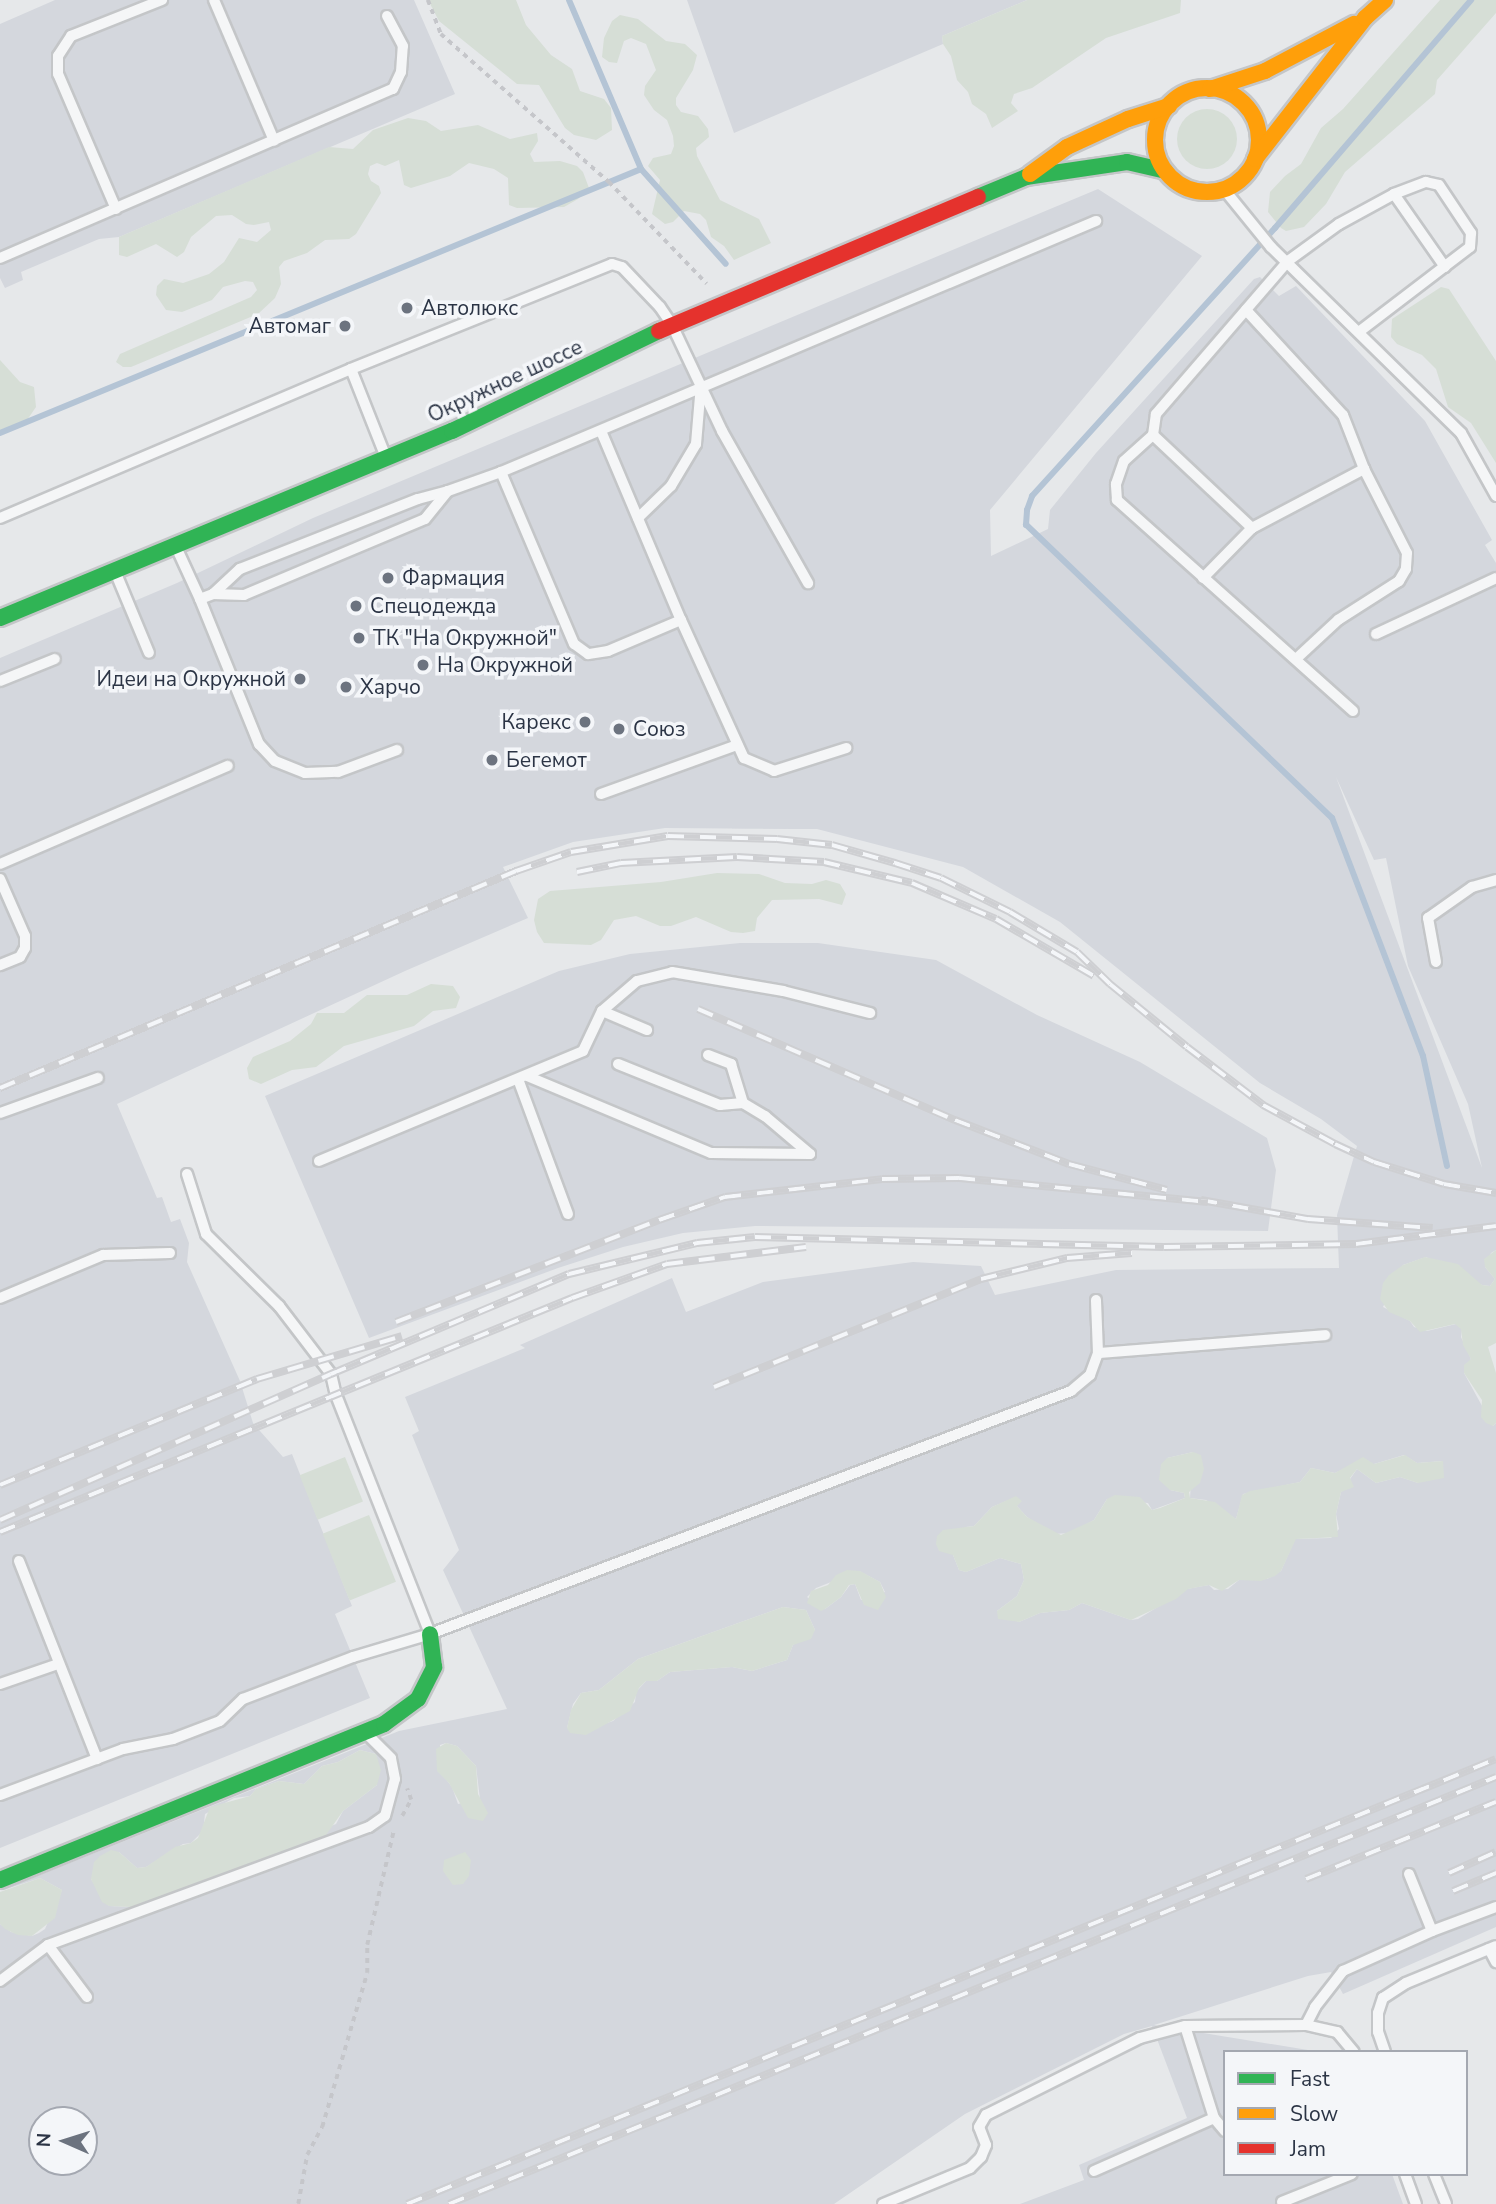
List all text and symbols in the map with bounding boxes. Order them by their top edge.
place label: Автолюкс [421,295,518,321]
marker: Автолюкс [399,300,415,316]
place label: Автомаг [249,313,331,339]
marker: Автомаг [337,318,353,334]
street label: Окружное шоссе [424,334,586,428]
place label: Фармация [402,565,505,591]
marker: Фармация [380,570,396,586]
place label: Спецодежда [370,593,496,619]
marker: Спецодежда [348,598,364,614]
place label: ТК "На Окружной" [373,625,557,651]
marker: ТК "На Окружной" [351,630,367,646]
place label: На Окружной [437,652,573,678]
marker: На Окружной [415,657,431,673]
place label: Идеи на Окружной [97,666,286,692]
marker: Идеи на Окружной [292,671,308,687]
place label: Харчо [360,674,421,700]
marker: Харчо [338,679,354,695]
place label: Карекс [501,709,571,735]
marker: Карекс [577,714,593,730]
place label: Союз [633,716,685,742]
marker: Союз [611,721,627,737]
place label: Бегемот [506,747,587,773]
marker: Бегемот [484,752,500,768]
legend [1223,2050,1468,2176]
text: Fast [1290,2065,1330,2093]
text: Slow [1290,2100,1338,2128]
north arrow [28,2106,98,2176]
text: N [31,2132,57,2148]
text: Jam [1290,2135,1326,2163]

